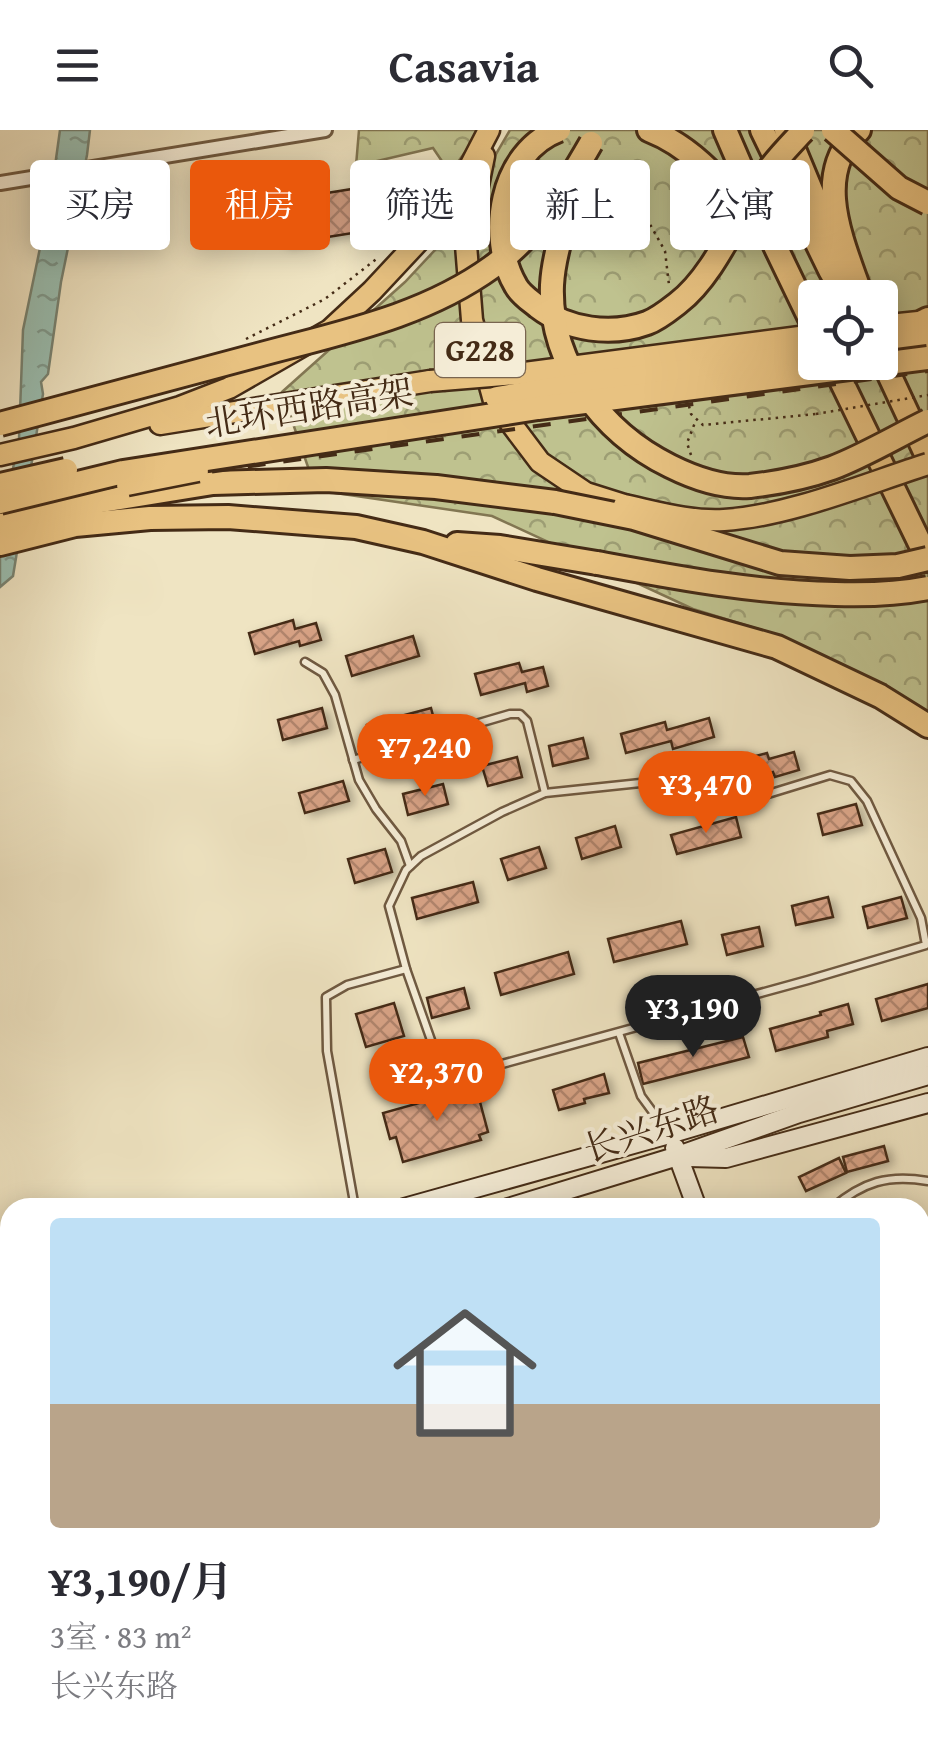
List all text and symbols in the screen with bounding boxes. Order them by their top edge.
text: Casavia [389,33,539,98]
icon: menu [50,38,105,93]
icon: search [823,38,878,93]
chip: 买房 [30,160,170,250]
chip: 租房 [190,160,330,250]
chip: 筛选 [350,160,490,250]
chip: 新上 [510,160,650,250]
chip: 公寓 [670,160,810,250]
map controls [798,280,898,380]
button: locate [798,280,898,380]
road number: G228 [435,323,525,377]
street label: 北环西路高架 [201,366,417,449]
pin: ¥7,240 [344,714,506,799]
text: ¥7,240 [379,723,471,770]
pin: ¥3,470 [625,751,787,836]
text: ¥3,470 [660,760,752,807]
pin: ¥3,190 [612,975,774,1060]
text: ¥3,190 [647,984,739,1031]
pin: ¥2,370 [356,1039,518,1124]
text: ¥2,370 [391,1048,483,1095]
street label: 长兴东路 [576,1083,725,1174]
icon: home [375,1283,555,1463]
text: ¥3,190/月 [50,1550,233,1611]
text: 3室 · 83 m² [50,1613,192,1660]
text: 长兴东路 [50,1662,178,1709]

